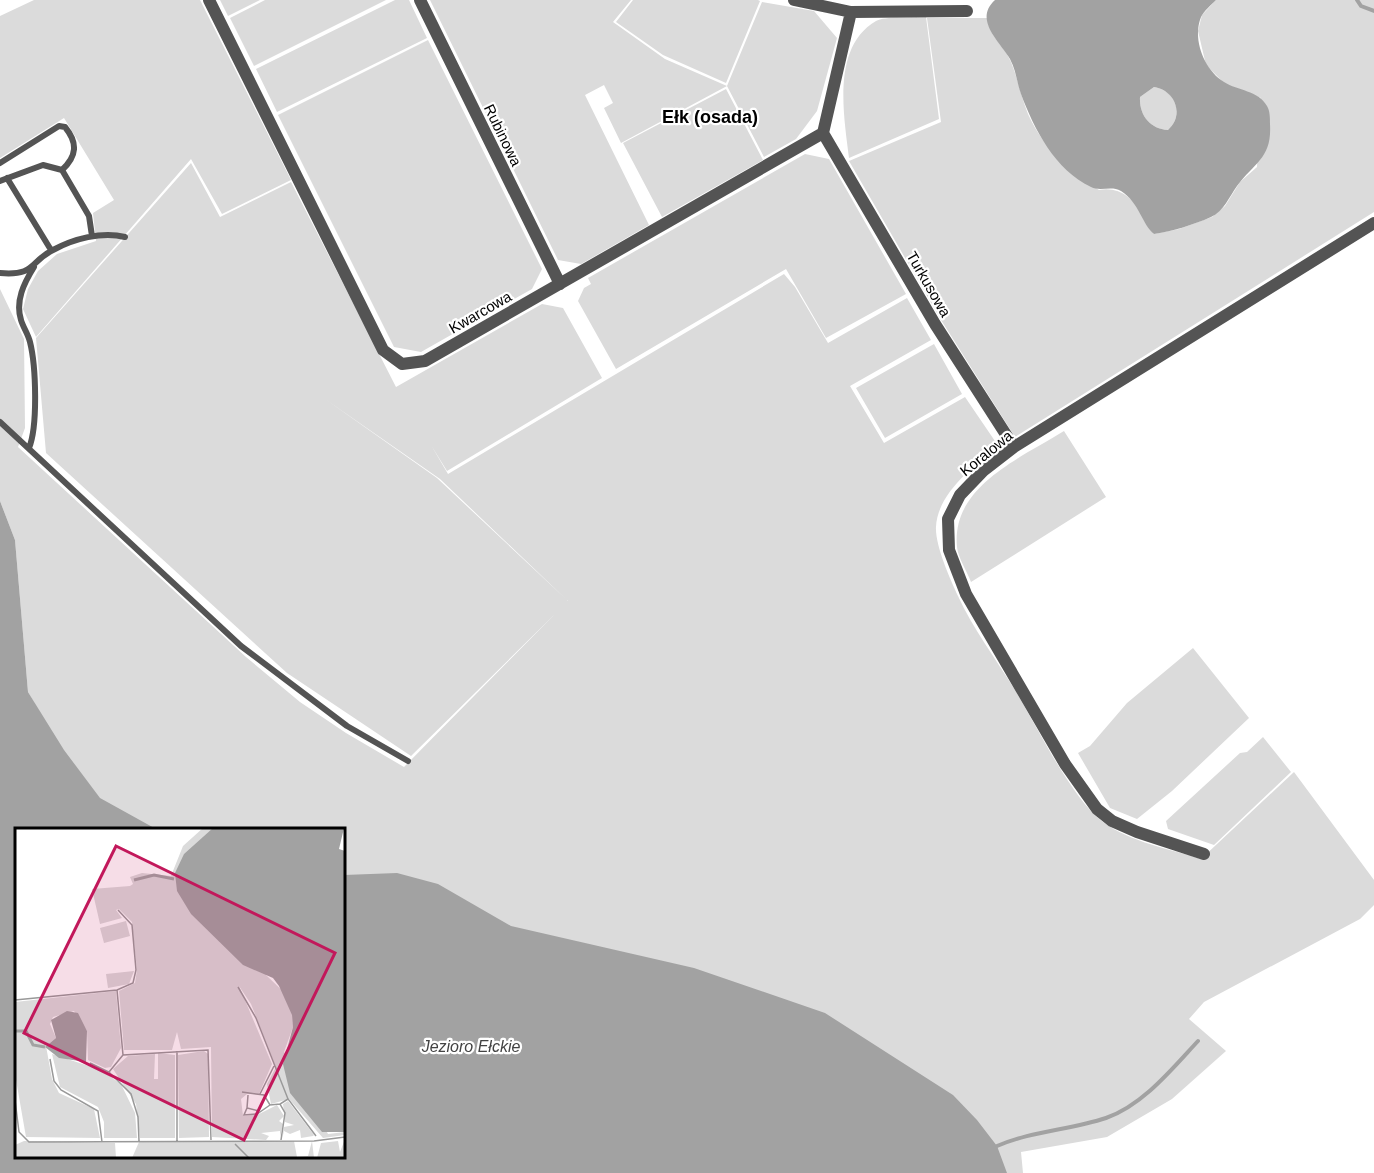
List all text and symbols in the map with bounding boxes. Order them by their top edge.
street label: Rubinowa [481,101,526,169]
district label: Ełk (osada) [662,107,758,127]
street label: Turkusowa [903,248,955,320]
street label: Kwarcowa [446,287,515,337]
street label: Koralowa [956,426,1016,479]
inset map [15,828,345,1158]
water label: Jezioro Ełckie [421,1038,520,1055]

